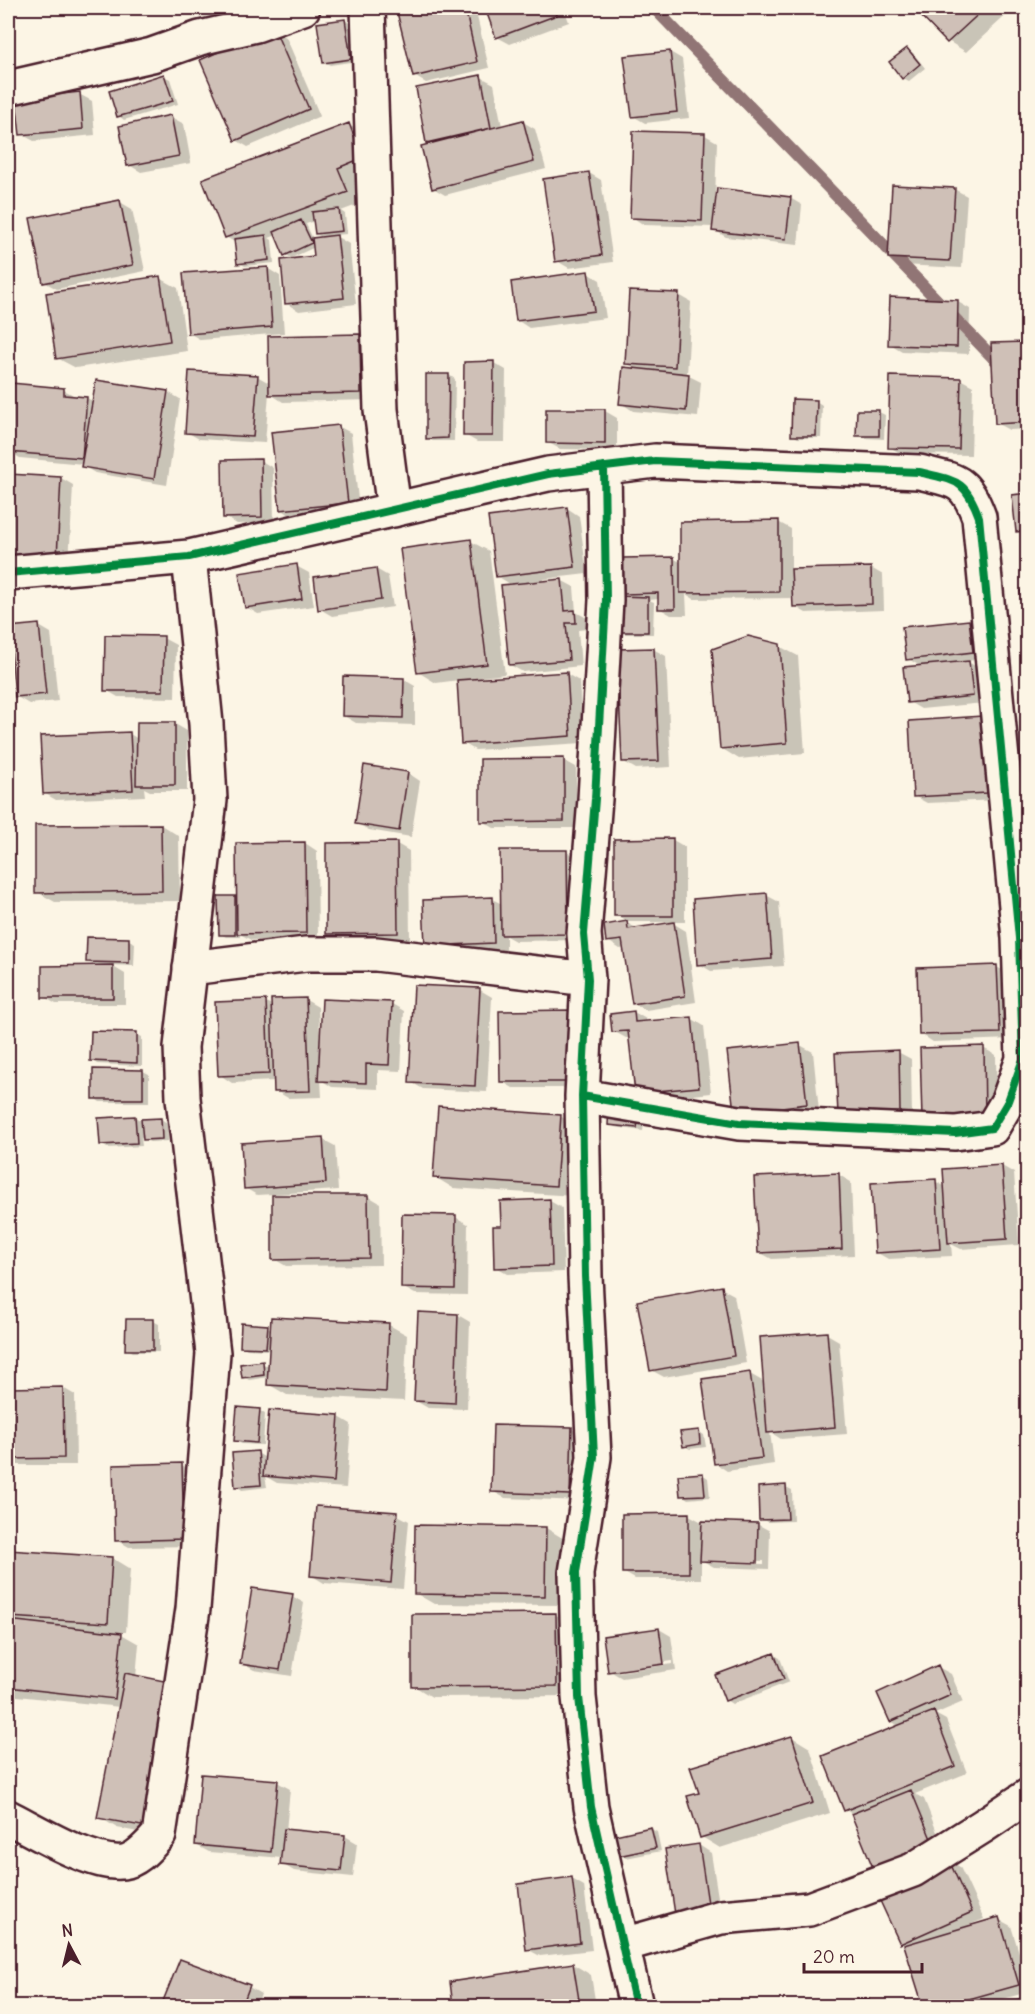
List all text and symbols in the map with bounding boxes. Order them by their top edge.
north arrow [39,1915,99,1975]
text: N [60,1920,74,1941]
scale bar [804,1936,922,1974]
text: 20 m [813,1945,855,1968]

